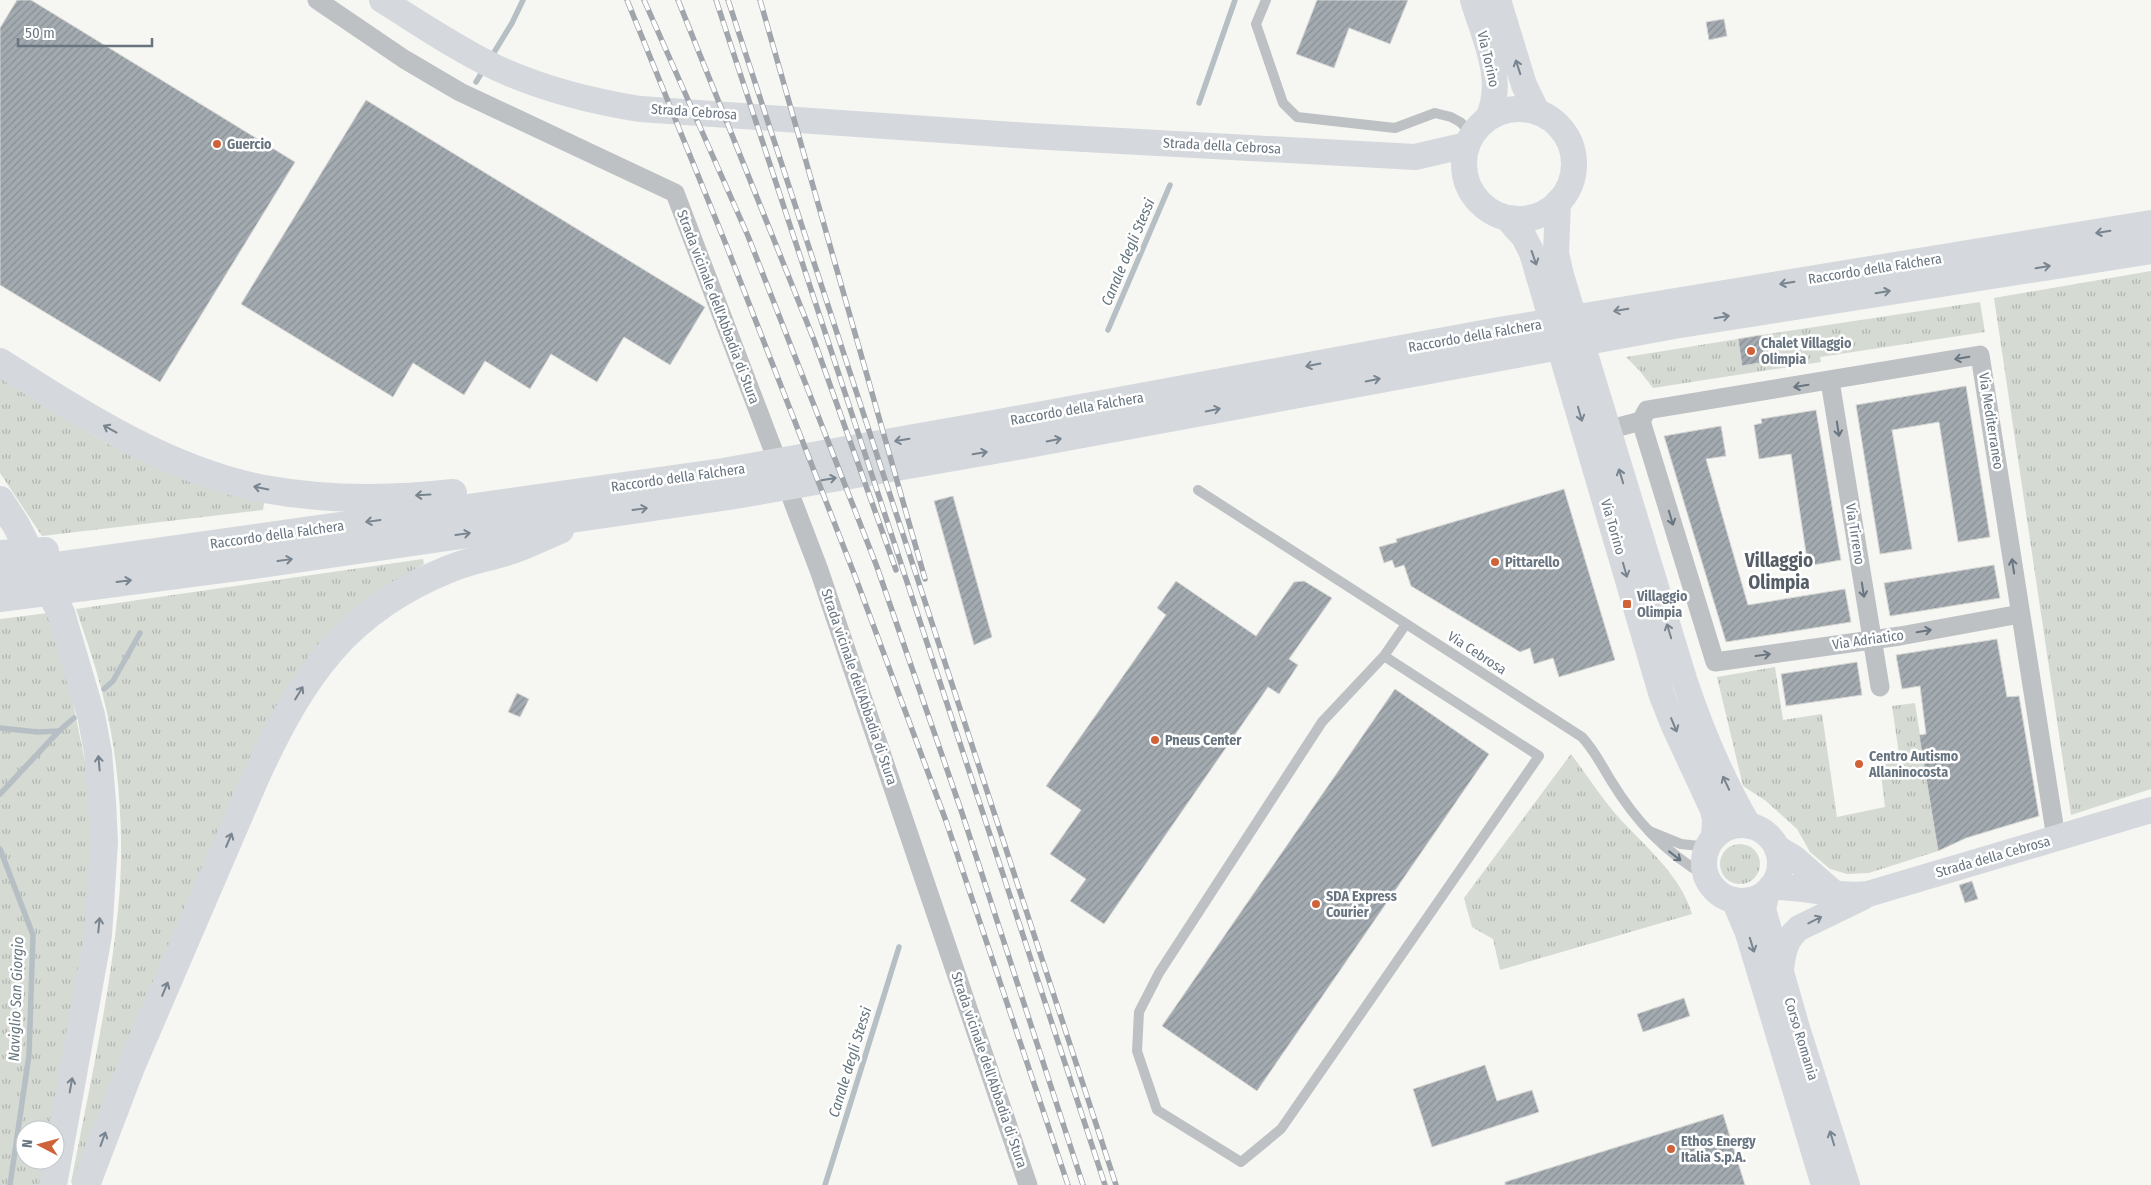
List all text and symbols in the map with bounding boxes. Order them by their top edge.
scale bar [18,15,151,47]
text: 50 m [25,24,55,42]
street label: Via Torino [1473,29,1503,89]
one-way arrow [1513,60,1522,75]
street label: Strada Cebrosa [650,101,738,123]
street label: Strada della Cebrosa [1163,134,1282,158]
place label: Guercio [227,136,272,153]
marker: Guercio [211,138,223,150]
water label: Canale degli Stessi [1097,196,1159,308]
street label: Strada vicinale dell'Abbadia di Stura [673,208,763,407]
one-way arrow [2095,227,2111,237]
one-way arrow [1530,250,1539,265]
street label: Raccordo della Falchera [1807,250,1943,288]
one-way arrow [2035,261,2051,271]
one-way arrow [1779,278,1795,288]
one-way arrow [1874,287,1890,297]
one-way arrow [1614,305,1630,315]
one-way arrow [1714,312,1730,322]
street label: Raccordo della Falchera [1407,316,1543,356]
place label: Chalet Villaggio Olimpia [1761,335,1852,368]
marker: Chalet Villaggio Olimpia [1745,345,1757,357]
one-way arrow [1954,353,1970,363]
one-way arrow [1305,361,1321,371]
street label: Via Mediterraneo [1975,371,2007,471]
one-way arrow [1365,375,1381,385]
one-way arrow [1794,381,1810,391]
street label: Raccordo della Falchera [1009,389,1145,429]
one-way arrow [1205,405,1221,414]
one-way arrow [1576,405,1586,421]
one-way arrow [1833,421,1843,437]
one-way arrow [103,424,118,434]
one-way arrow [1045,434,1061,444]
one-way arrow [894,436,910,446]
one-way arrow [971,448,987,458]
street label: Raccordo della Falchera [610,460,746,496]
one-way arrow [1616,468,1626,484]
one-way arrow [820,474,836,484]
one-way arrow [254,482,270,492]
one-way arrow [415,491,431,500]
street label: Via Torino [1597,497,1629,557]
street label: Via Tirreno [1842,502,1868,566]
one-way arrow [632,504,648,514]
one-way arrow [1666,509,1676,525]
one-way arrow [365,516,381,526]
street label: Raccordo della Falchera [209,517,345,553]
one-way arrow [455,529,471,539]
district label: Villaggio Olimpia [1744,549,1813,594]
place label: Pittarello [1505,554,1560,571]
one-way arrow [277,555,293,565]
marker: Pittarello [1489,556,1501,568]
one-way arrow [2008,558,2018,574]
one-way arrow [1621,561,1631,577]
one-way arrow [116,576,132,586]
one-way arrow [1859,581,1869,597]
street label: Strada vicinale dell'Abbadia di Stura [817,587,901,787]
place label: Villaggio Olimpia [1636,588,1688,621]
marker: Villaggio Olimpia [1621,598,1633,610]
one-way arrow [1663,623,1673,639]
one-way arrow [1916,626,1932,636]
street label: Via Adriatico [1831,627,1905,653]
street label: Via Cebrosa [1444,628,1510,678]
one-way arrow [1755,650,1771,660]
one-way arrow [294,687,304,701]
one-way arrow [1669,717,1679,732]
place label: Pneus Center [1165,732,1242,749]
marker: Pneus Center [1149,734,1161,746]
place label: Centro Autismo Allaninocosta [1868,748,1959,781]
one-way arrow [94,755,104,771]
marker: Centro Autismo Allaninocosta [1853,758,1865,770]
one-way arrow [1721,776,1730,791]
one-way arrow [225,833,234,848]
street label: Strada della Cebrosa [1934,833,2052,881]
one-way arrow [1668,850,1681,861]
place label: SDA Express Courier [1326,888,1397,921]
marker: SDA Express Courier [1310,898,1322,910]
one-way arrow [1807,915,1822,924]
one-way arrow [94,918,104,934]
water label: Naviglio San Giorgio [5,936,27,1062]
one-way arrow [1747,937,1757,953]
street label: Strada vicinale dell'Abbadia di Stura [947,970,1031,1170]
one-way arrow [160,982,170,997]
street label: Corso Romania [1780,996,1822,1083]
water label: Canale degli Stessi [825,1004,875,1119]
one-way arrow [67,1078,77,1094]
north arrow [15,1120,65,1170]
one-way arrow [1827,1131,1836,1147]
one-way arrow [99,1132,108,1147]
place label: Ethos Energy Italia S.p.A. [1681,1133,1756,1166]
text: N [19,1139,36,1149]
marker: Ethos Energy Italia S.p.A. [1665,1143,1677,1155]

